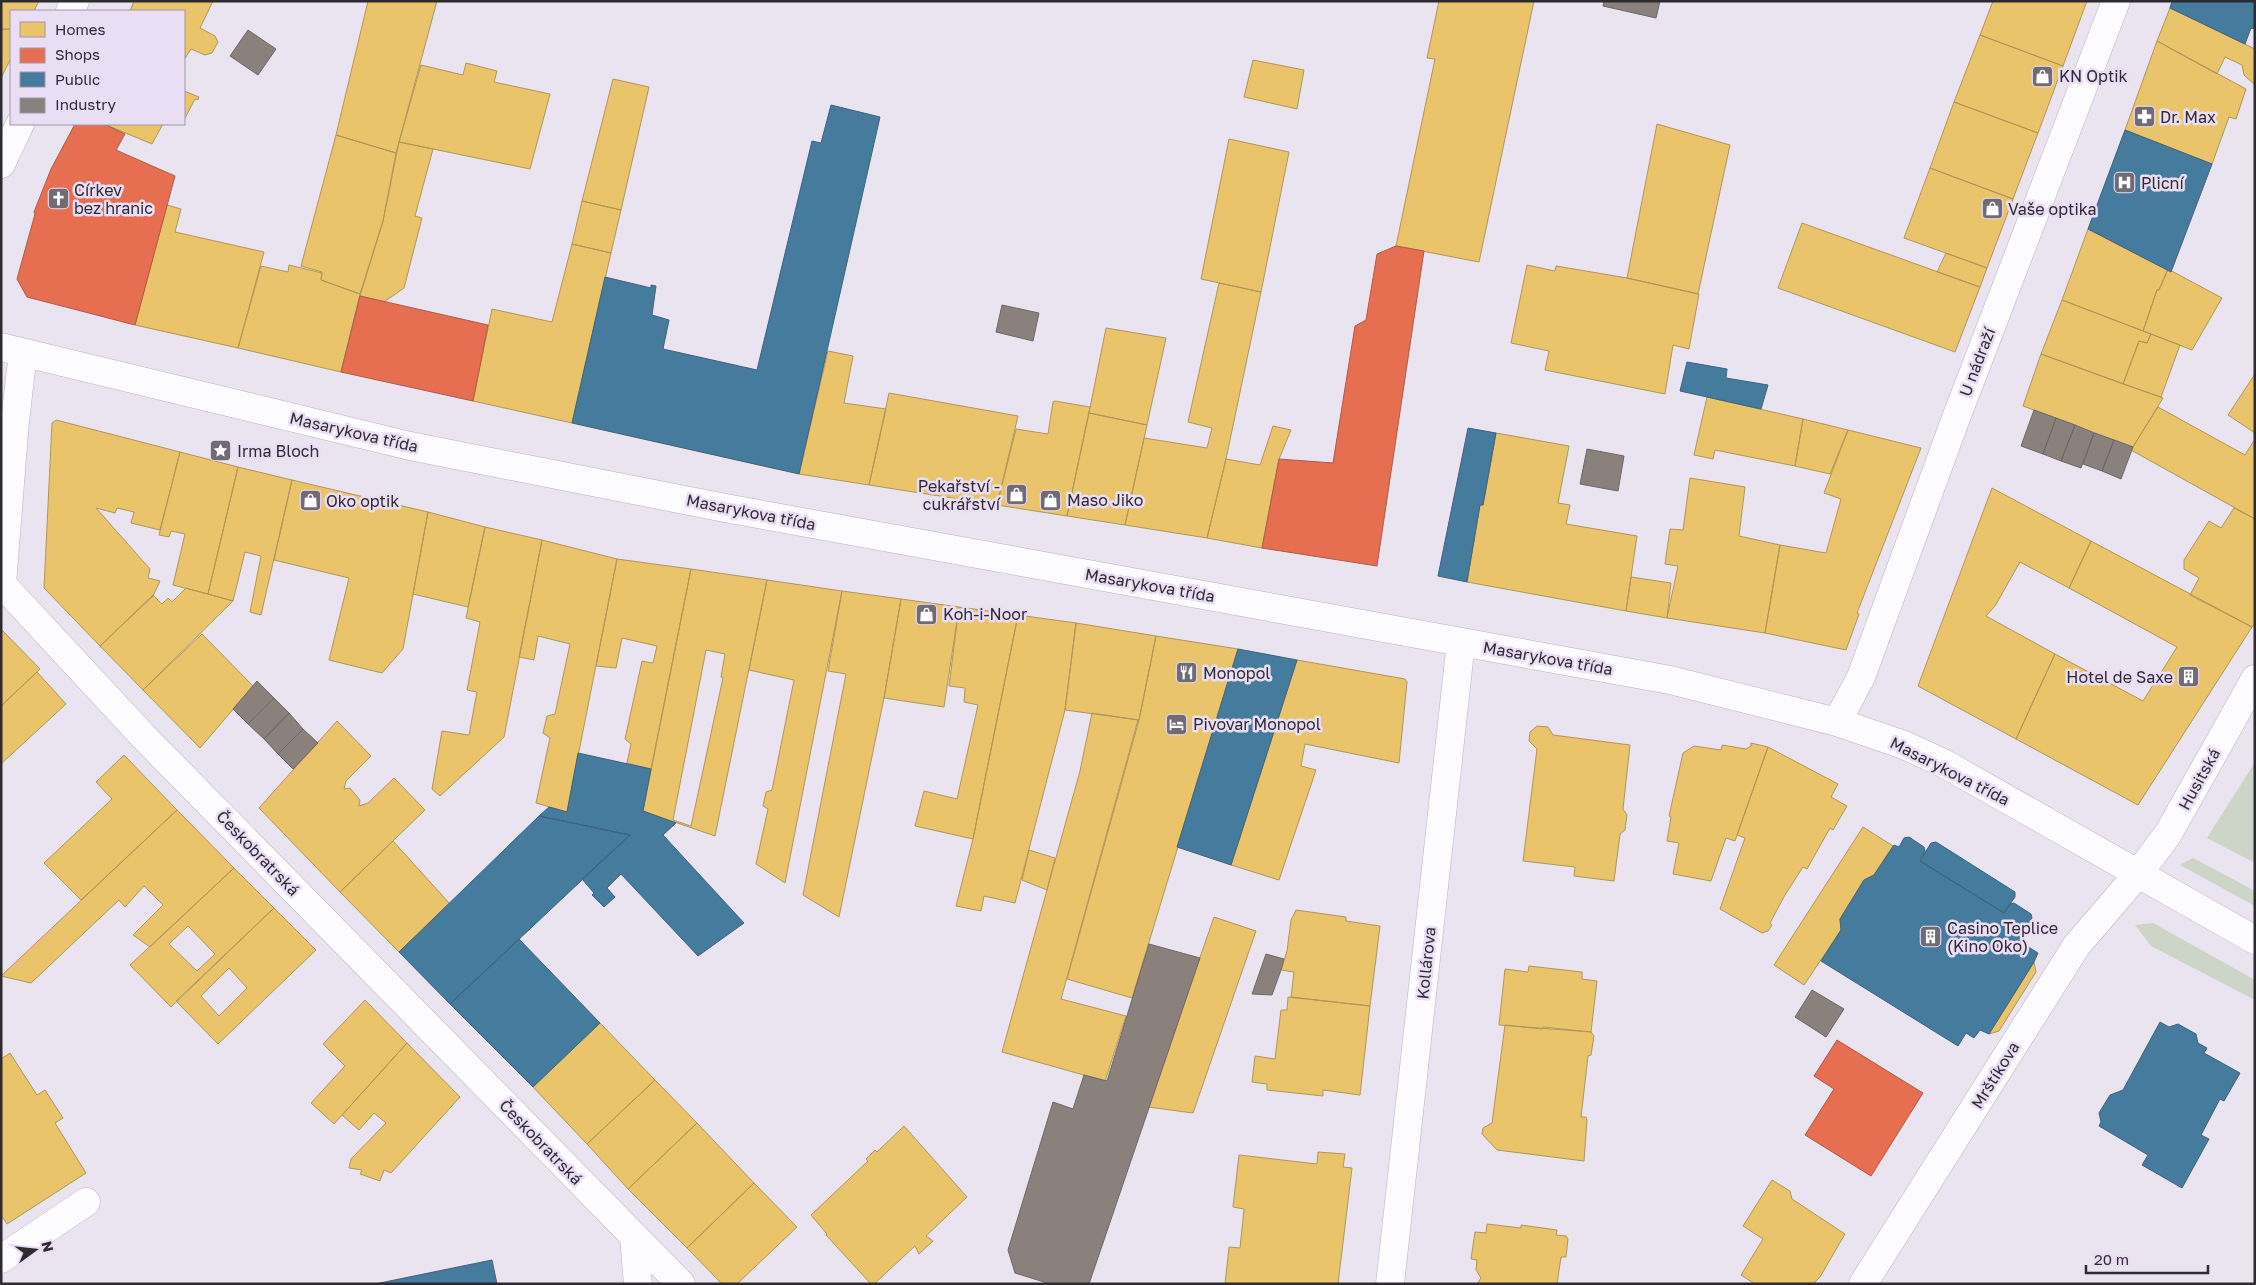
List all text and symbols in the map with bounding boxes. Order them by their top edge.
legend [10,10,185,125]
text: Homes [55,20,105,38]
text: Shops [55,45,100,63]
shop icon: KN Optik [2031,64,2055,88]
place label: KN Optik [2059,66,2128,86]
text: Public [55,70,100,88]
text: Industry [55,95,116,113]
pharmacy icon: Dr. Max [2132,105,2156,129]
place label: Dr. Max [2160,107,2216,127]
hospital icon: Plicní [2113,171,2137,195]
place label: Plicní [2141,173,2185,193]
place label: Církev bez hranic [74,180,153,218]
church icon: Církev bez hranic [46,187,70,211]
shop icon: Vaše optika [1980,197,2004,221]
place label: Vaše optika [2008,199,2097,219]
street label: U nádraží [1955,323,2000,399]
street label: Masarykova třída [288,407,420,457]
place icon: Irma Bloch [209,439,233,463]
place label: Irma Bloch [237,441,319,461]
place label: Pekařství - cukrářství [918,476,1002,514]
shop icon: Pekařství - cukrářství [1004,483,1028,507]
shop icon: Maso Jiko [1039,488,1063,512]
shop icon: Oko optik [298,489,322,513]
street label: Masarykova třída [685,490,817,534]
place label: Maso Jiko [1067,490,1143,510]
place label: Oko optik [326,491,399,511]
street label: Masarykova třída [1084,564,1216,606]
shop icon: Koh-i-Noor [915,602,939,626]
place label: Koh-i-Noor [943,604,1027,624]
street label: Masarykova třída [1482,637,1614,679]
restaurant icon: Monopol [1175,661,1199,685]
place label: Monopol [1203,663,1270,683]
building icon: Hotel de Saxe [2177,665,2201,689]
place label: Hotel de Saxe [2066,667,2173,687]
hotel icon: Pivovar Monopol [1165,712,1189,736]
place label: Pivovar Monopol [1193,714,1321,734]
street label: Masarykova třída [1887,732,2013,810]
street label: Husitská [2174,745,2224,813]
street label: Českobratrská [212,806,304,900]
place label: Casino Teplice (Kino Oko) [1947,918,2058,956]
building icon: Casino Teplice (Kino Oko) [1919,925,1943,949]
street label: Kollárova [1412,926,1440,1000]
street label: Mrštíkova [1967,1038,2023,1112]
street label: Českobratrská [495,1095,587,1189]
north arrow [10,1225,60,1275]
text: N [38,1239,58,1254]
scale bar [2086,1242,2208,1274]
text: 20 m [2094,1250,2129,1268]

